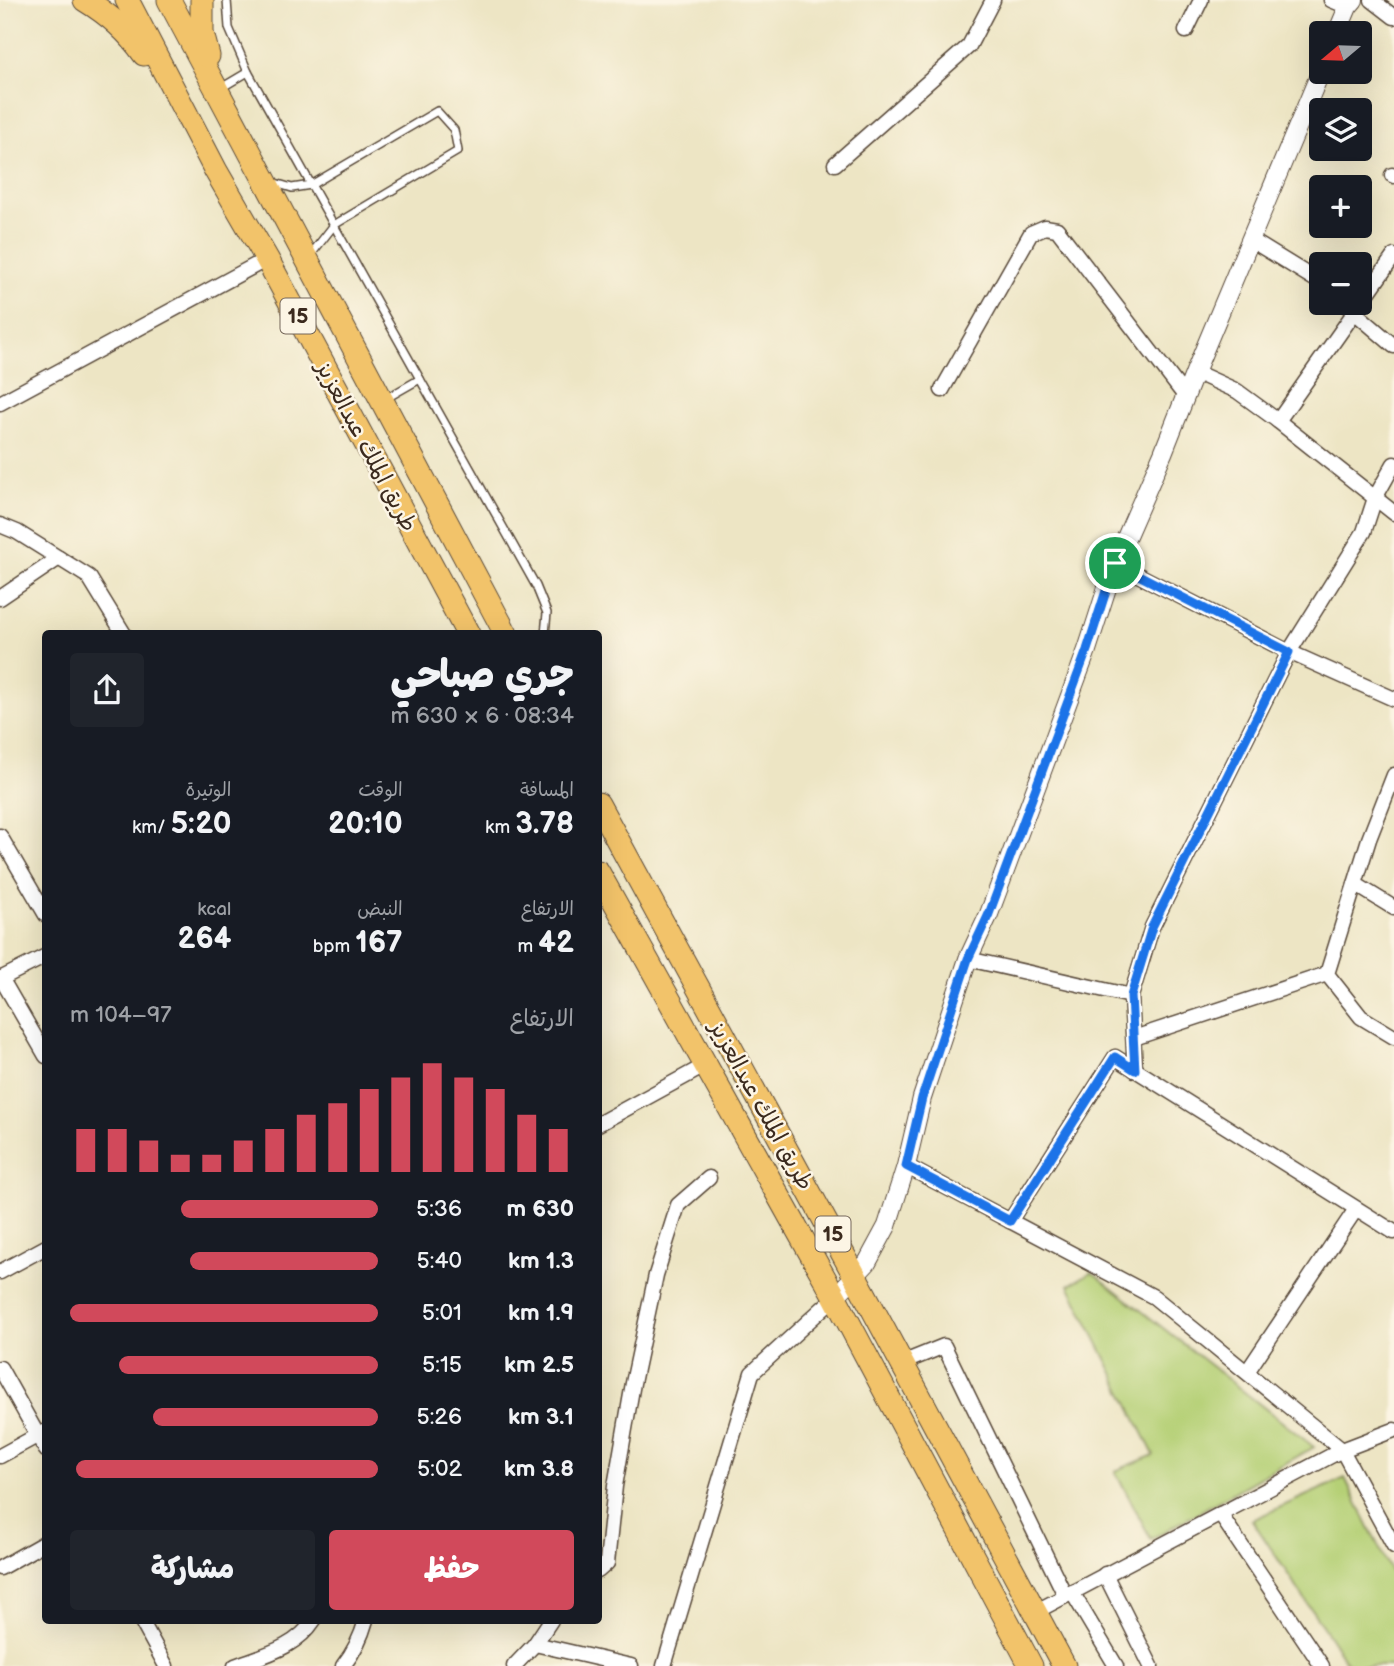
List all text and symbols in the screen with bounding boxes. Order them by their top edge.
north arrow [1309,21,1372,84]
map controls [1309,21,1372,315]
button: layers [1309,98,1372,161]
button: + [1309,175,1372,238]
button: − [1309,252,1372,315]
road number: 15 [280,298,316,334]
street label: طريق الملك عبدالعزيز [308,354,423,537]
pin [1085,533,1145,593]
icon: arrive [1096,544,1134,582]
button: share [70,653,144,727]
text: جري صباحي [390,653,574,698]
text: 08:34 · 6 × 630 m [390,702,574,730]
text: الوتيرة [185,779,231,802]
text: الوقت [358,779,403,802]
text: المسافة [520,779,574,802]
text: 5:20 [171,806,231,842]
text: 20:10 [328,806,403,842]
text: 3.78 [515,806,574,842]
text: /km [132,816,171,839]
text: km [485,816,515,839]
text: kcal [197,898,231,921]
text: النبض [357,898,403,921]
text: الارتفاع [521,898,574,921]
text: 264 [178,921,231,957]
text: 167 [355,925,403,961]
text: 42 [538,925,574,961]
text: bpm [313,935,355,958]
text: m [518,935,538,958]
text: 97–104 m [70,1001,171,1029]
text: الارتفاع [510,1005,574,1033]
street label: طريق الملك عبدالعزيز [702,1014,819,1195]
text: 5:36 [416,1195,462,1223]
text: 630 m [506,1195,574,1223]
road number: 15 [816,1216,850,1252]
text: 5:40 [417,1247,462,1275]
text: 1.3 km [508,1247,574,1275]
text: 5:01 [422,1299,462,1327]
text: 1.9 km [508,1299,574,1327]
text: 5:15 [422,1351,462,1379]
text: 2.5 km [504,1351,574,1379]
text: 5:26 [417,1403,462,1431]
text: 3.1 km [508,1403,574,1431]
text: 5:02 [417,1455,462,1483]
text: 3.8 km [504,1455,574,1483]
button: مشاركة [70,1530,315,1610]
button: حفظ [329,1530,574,1610]

